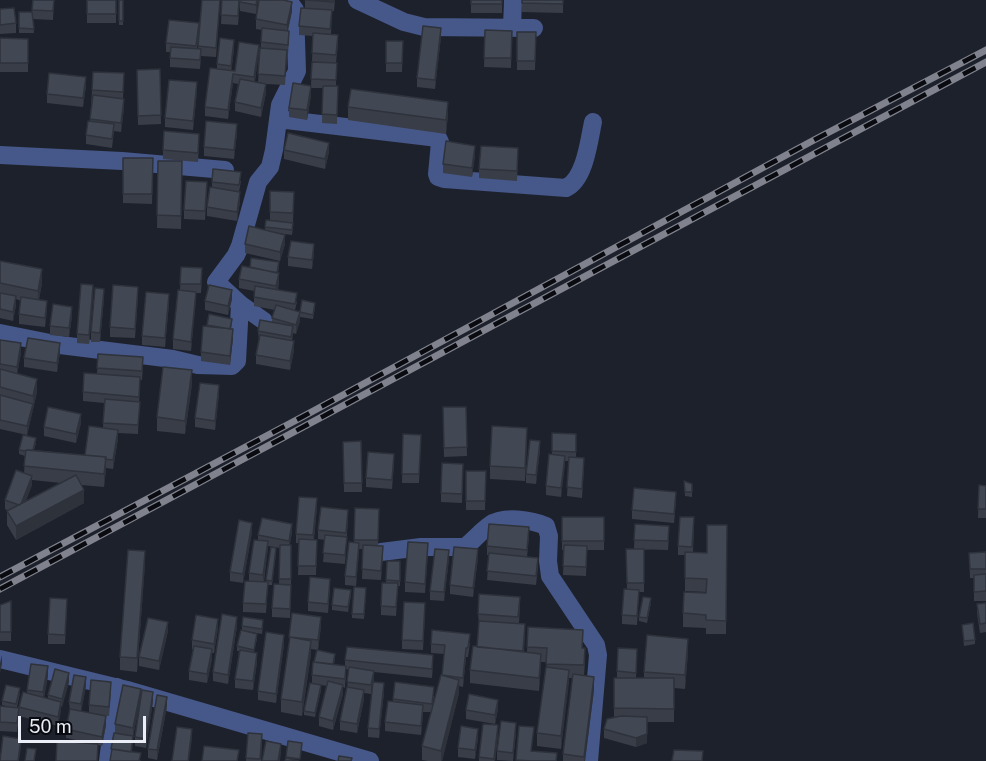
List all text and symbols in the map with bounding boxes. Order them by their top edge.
scale bar [21,704,148,742]
text: 50 m [29,716,72,737]

